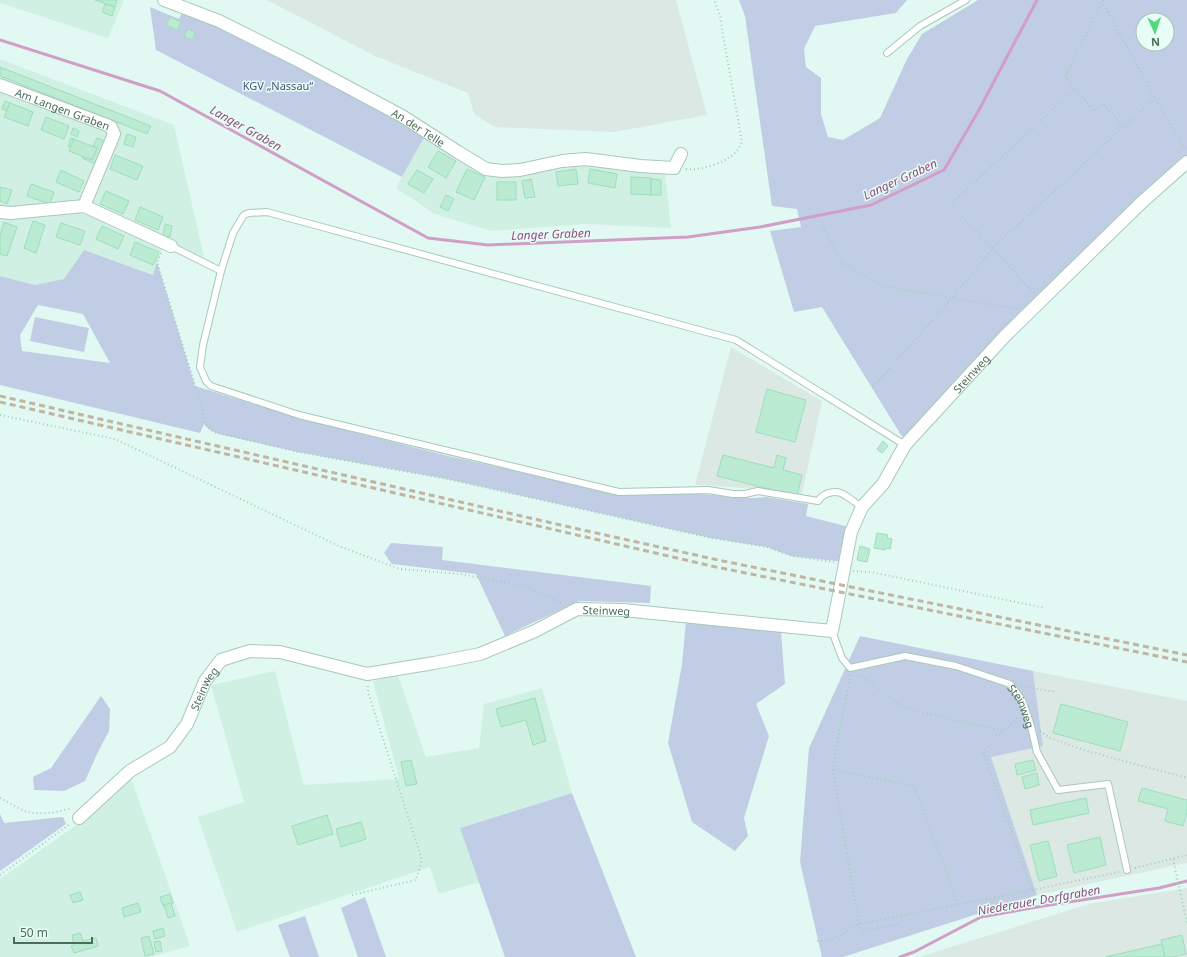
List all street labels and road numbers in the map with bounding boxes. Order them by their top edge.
street label: Am Langen Graben [13,84,112,133]
street label: An der Telle [389,104,448,149]
street label: Steinweg [949,351,992,396]
street label: Steinweg [583,602,631,618]
street label: Steinweg [186,663,221,712]
street label: Steinweg [1005,681,1039,730]

